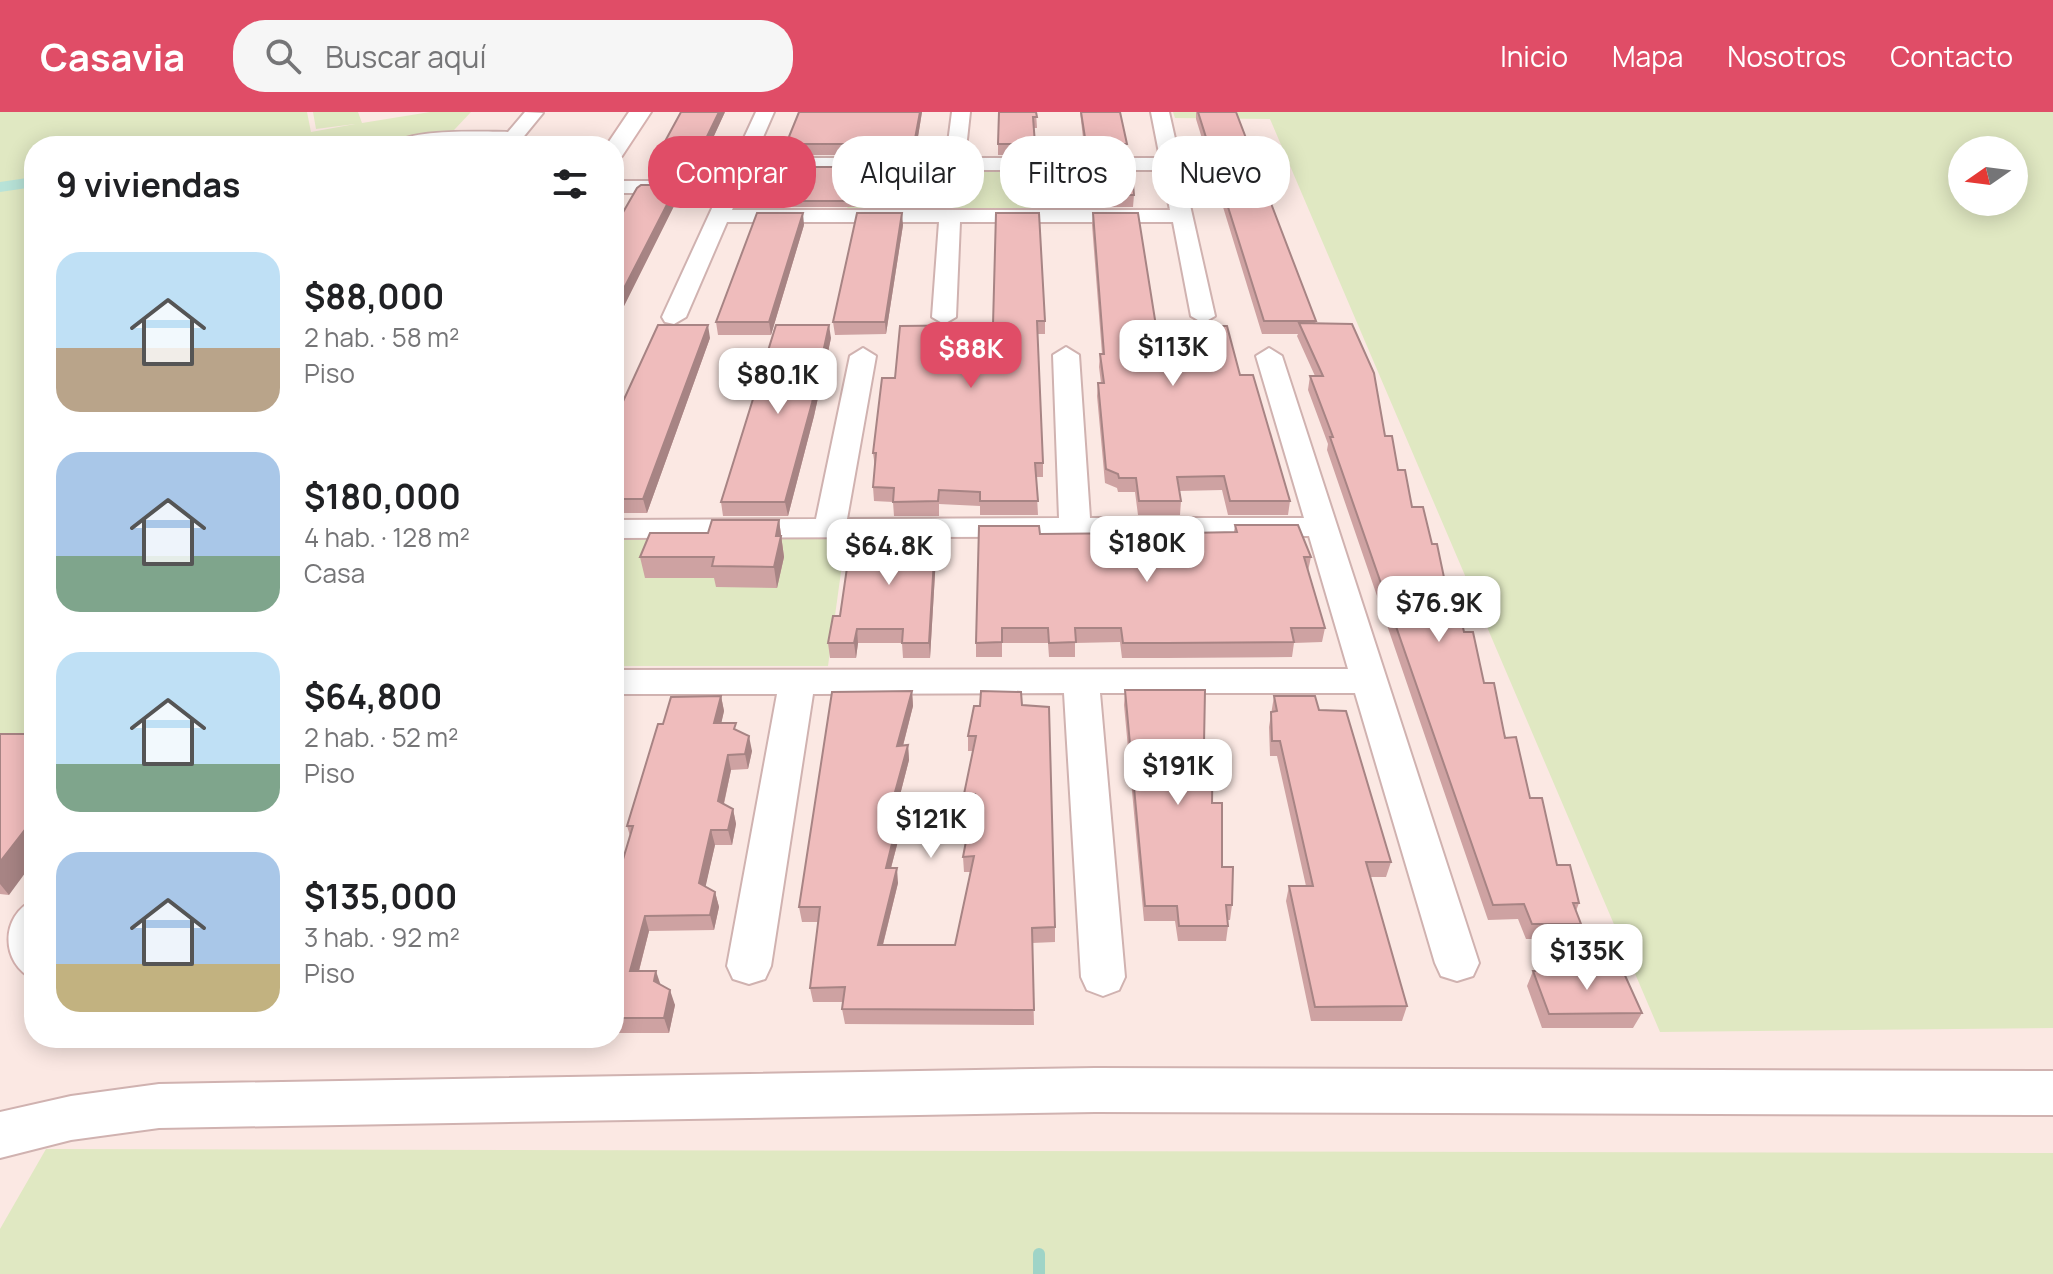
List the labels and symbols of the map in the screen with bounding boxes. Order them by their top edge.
north arrow [1948,136,2028,216]
pin: $113K [1117,320,1229,388]
pin: $88K [924,322,1018,390]
pin: $80.1K [713,348,843,416]
pin: $180K [1091,516,1203,584]
pin: $64.8K [824,519,954,587]
pin: $76.9K [1374,576,1504,644]
pin: $191K [1122,739,1234,807]
pin: $121K [875,792,987,860]
pin: $135K [1531,924,1643,992]

